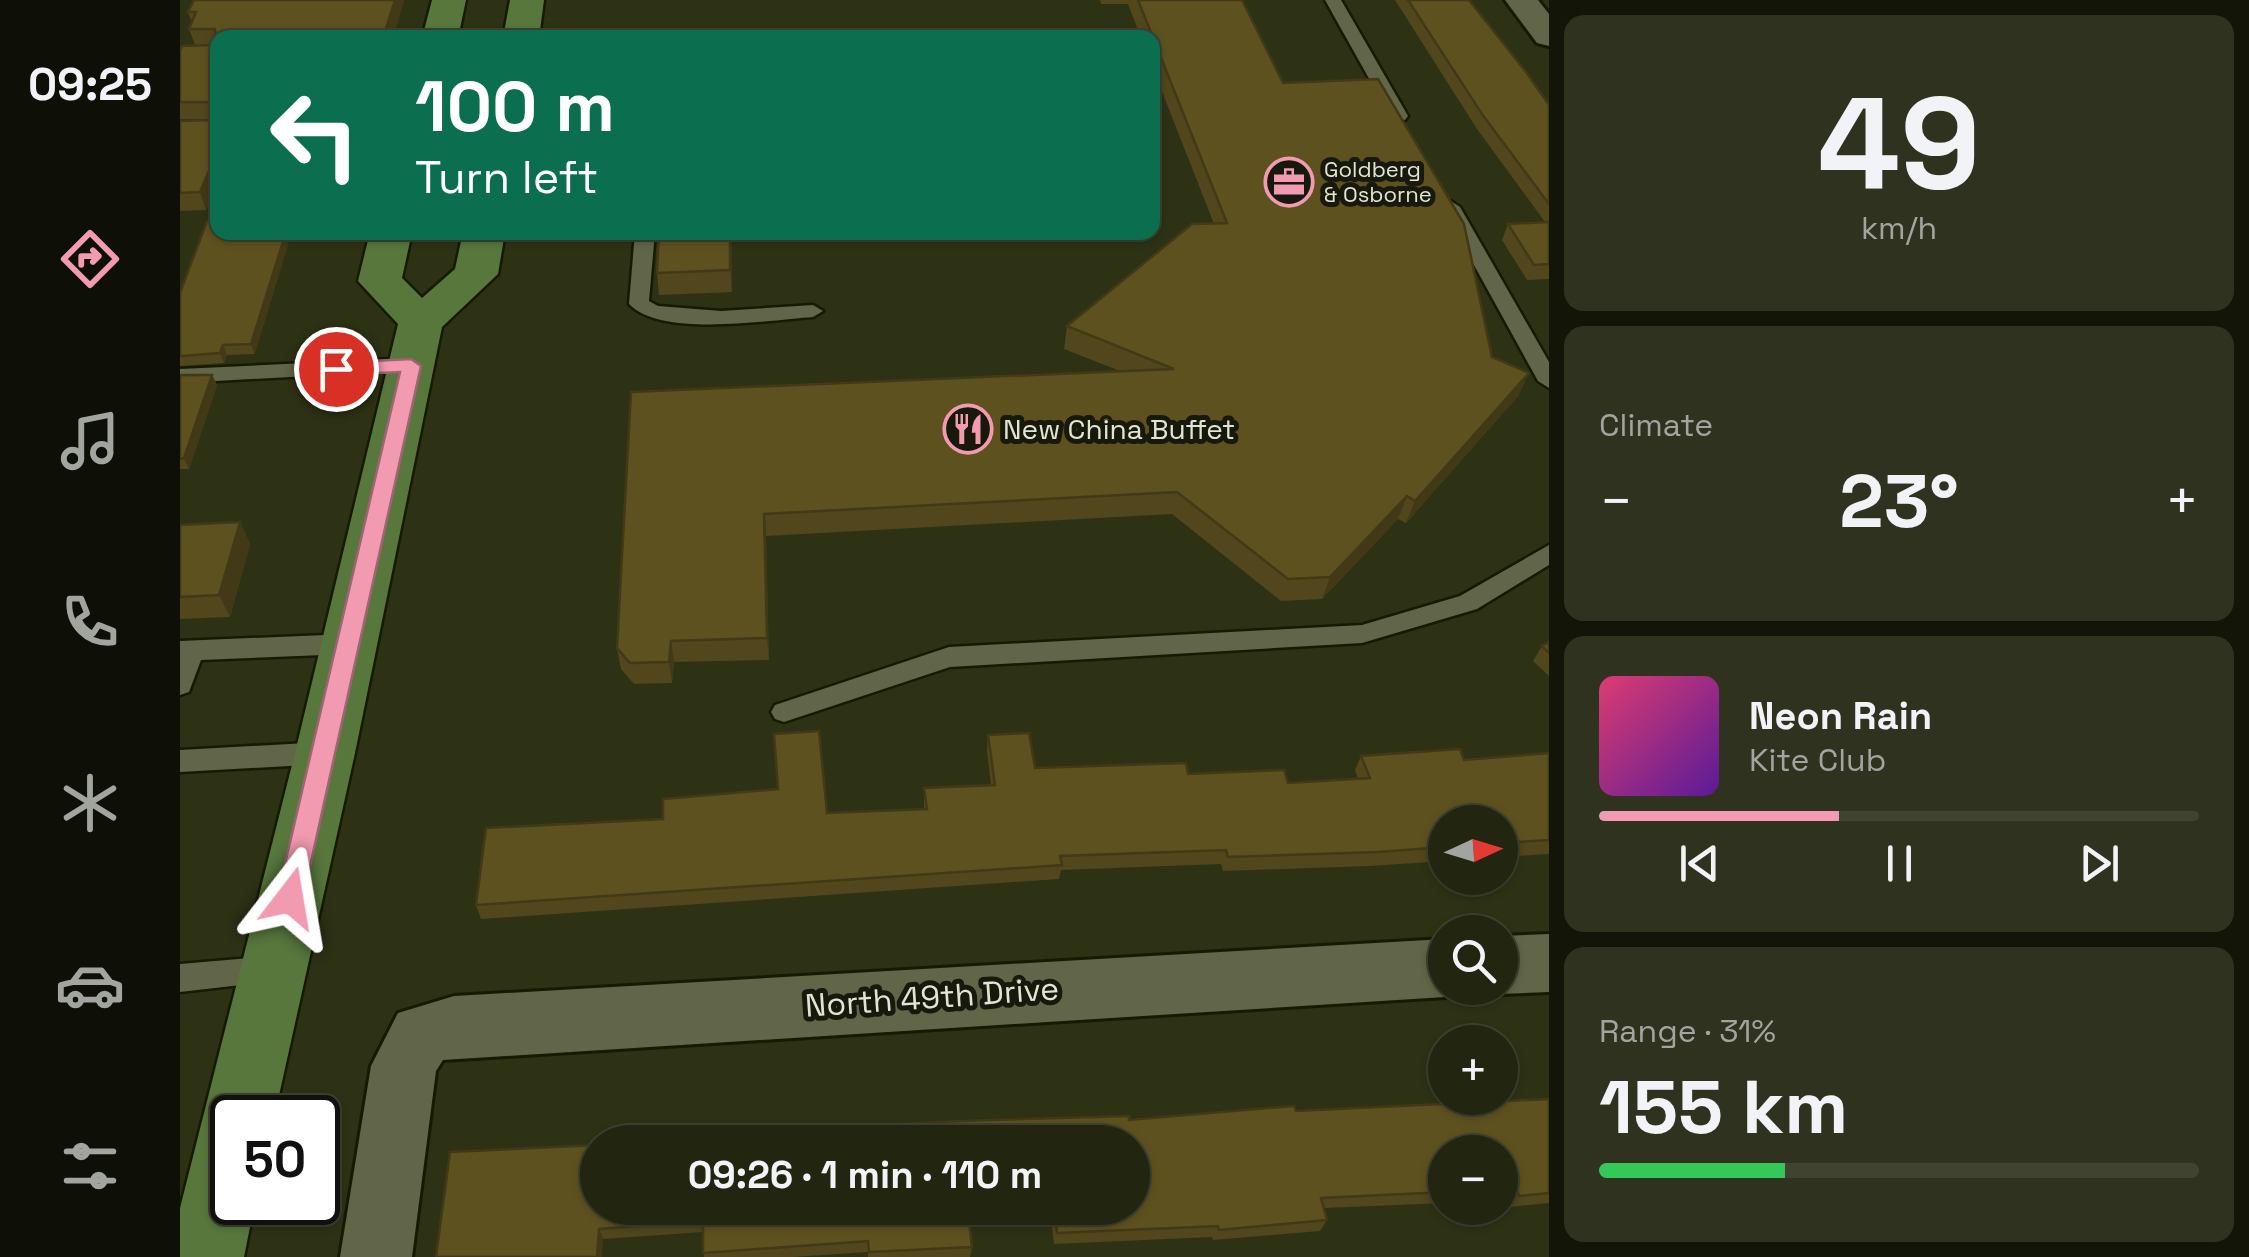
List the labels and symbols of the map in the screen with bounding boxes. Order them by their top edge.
place label: Goldberg & Osborne [1324,155,1432,208]
office icon: Goldberg & Osborne [1263,156,1315,208]
pin [294,327,379,412]
restaurant icon: New China Buffet [942,403,994,455]
place label: New China Buffet [1003,411,1235,447]
north arrow [1428,805,1518,895]
position arrow [238,846,342,950]
street label: North 49th Drive [804,968,1060,1026]
speed limit sign: 50 [210,1095,340,1225]

